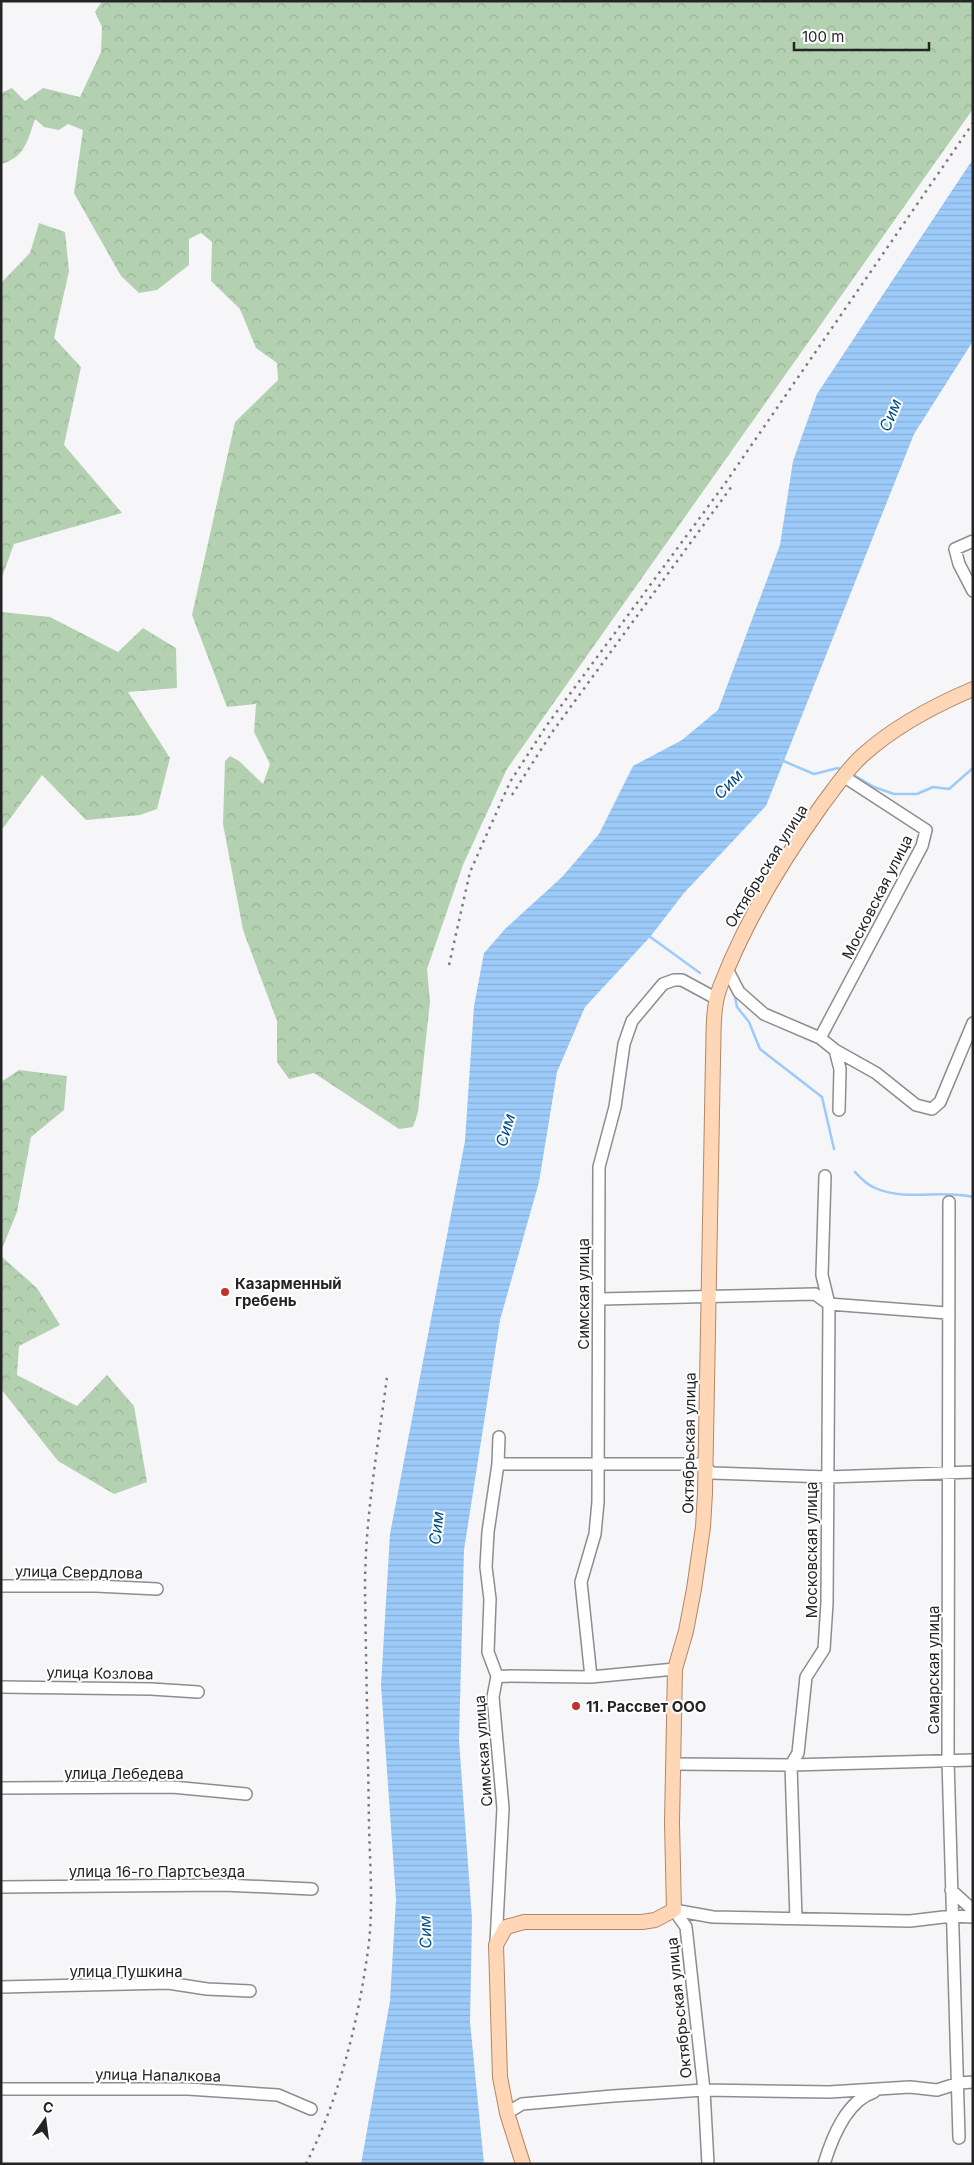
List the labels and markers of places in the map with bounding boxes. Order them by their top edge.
place label: Казарменный гребень [235,1274,342,1310]
marker: Казарменный гребень [219,1286,231,1298]
place label: 11. Рассвет ООО [586,1697,706,1716]
marker: 11. Рассвет ООО [570,1700,582,1712]

